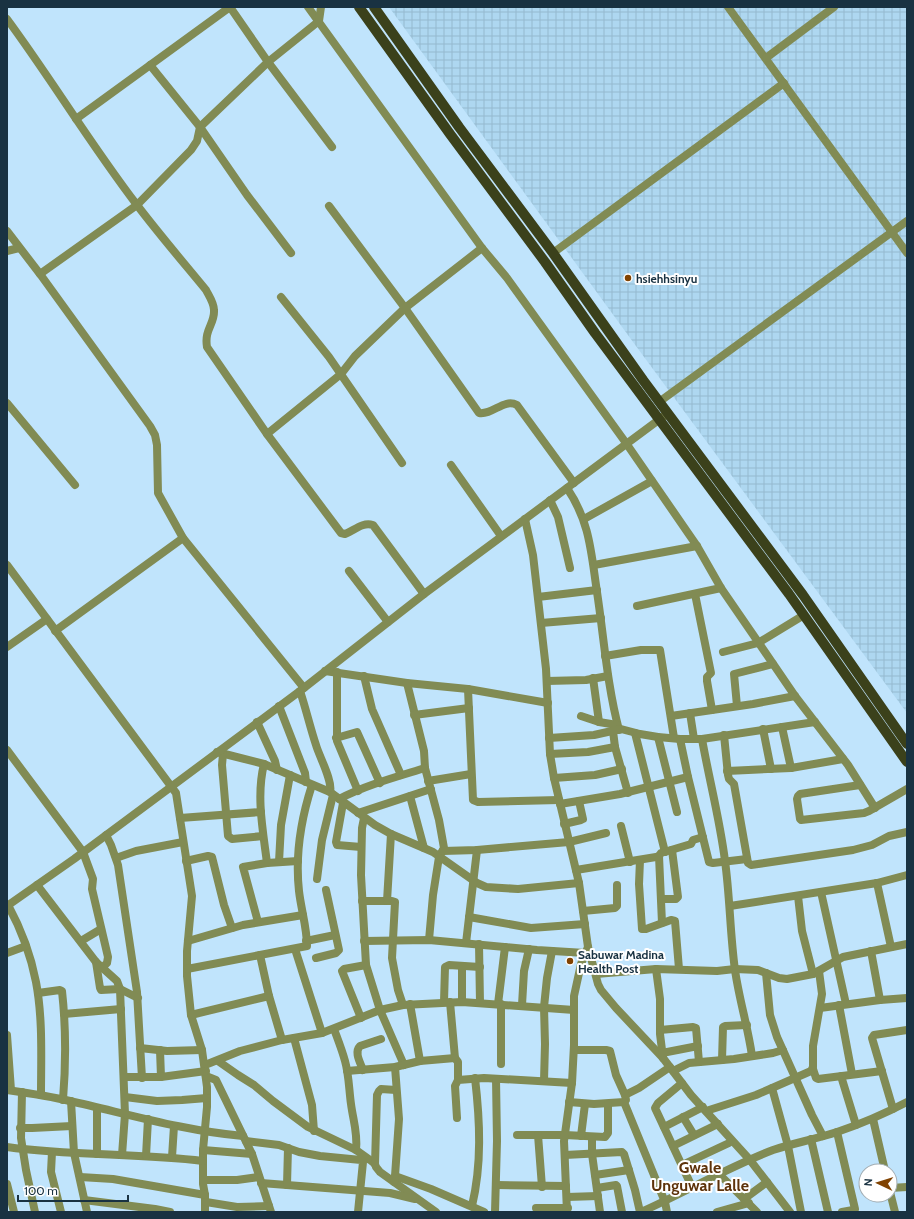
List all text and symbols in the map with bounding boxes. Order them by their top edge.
place label: hsiehhsinyu [636,271,697,286]
marker: hsiehhsinyu [623,273,633,283]
place label: Sabuwar Madina Health Post [578,947,664,976]
marker: Sabuwar Madina Health Post [565,956,575,966]
district label: Gwale Unguwar Lalle [651,1158,749,1195]
north arrow [858,1163,898,1203]
scale bar [18,1177,128,1203]
text: N [861,1178,875,1187]
text: 100 m [24,1183,58,1198]

